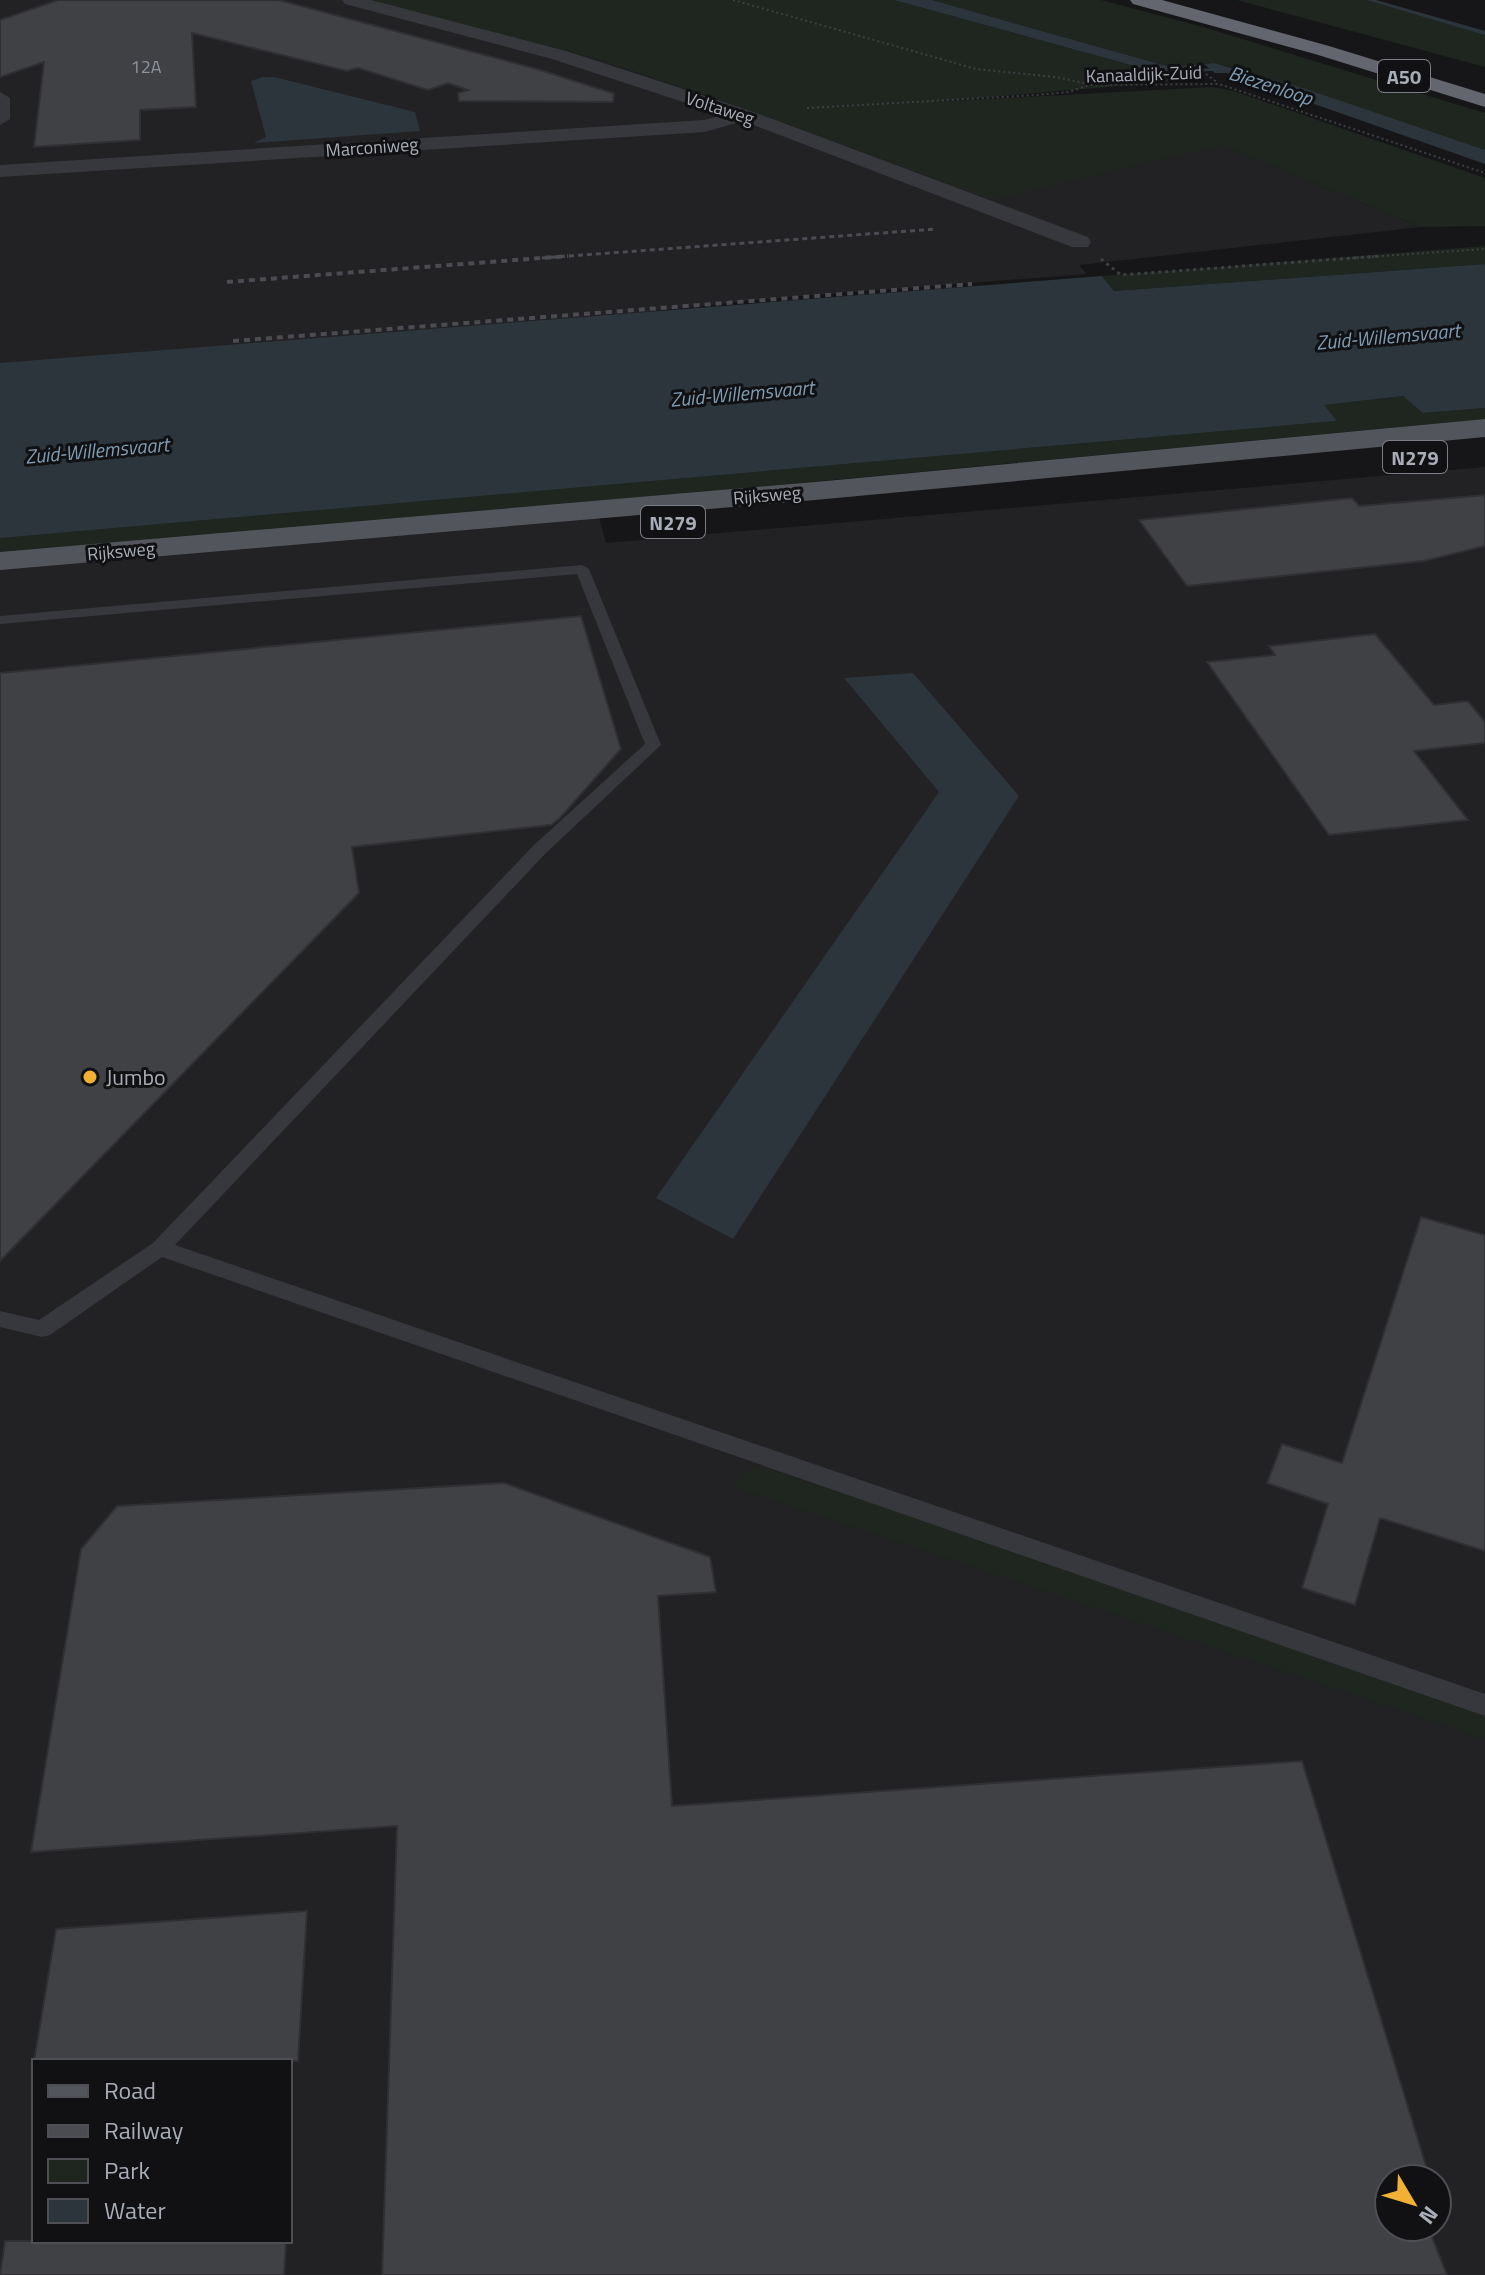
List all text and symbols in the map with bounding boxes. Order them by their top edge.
house number: 12A [131,53,162,80]
water label: Biezenloop [1225,57,1318,113]
street label: Kanaaldijk-Zuid [1085,58,1203,90]
road number: A50 [1378,60,1430,92]
street label: Voltaweg [682,84,758,132]
street label: Marconiweg [325,130,419,164]
water label: Zuid-Willemsvaart [1315,314,1464,358]
water label: Zuid-Willemsvaart [669,371,818,415]
water label: Zuid-Willemsvaart [24,428,173,472]
road number: N279 [1383,441,1447,473]
street label: Rijksweg [732,479,802,511]
road number: N279 [641,506,705,538]
street label: Rijksweg [86,535,156,567]
place label: Jumbo [106,1060,166,1094]
marker: Jumbo [81,1068,99,1086]
legend [32,2059,292,2243]
text: Road [104,2072,156,2108]
text: Railway [104,2112,184,2148]
text: Park [104,2152,150,2188]
north arrow [1373,2163,1453,2243]
text: Water [104,2192,166,2228]
text: N [1411,2199,1447,2232]

